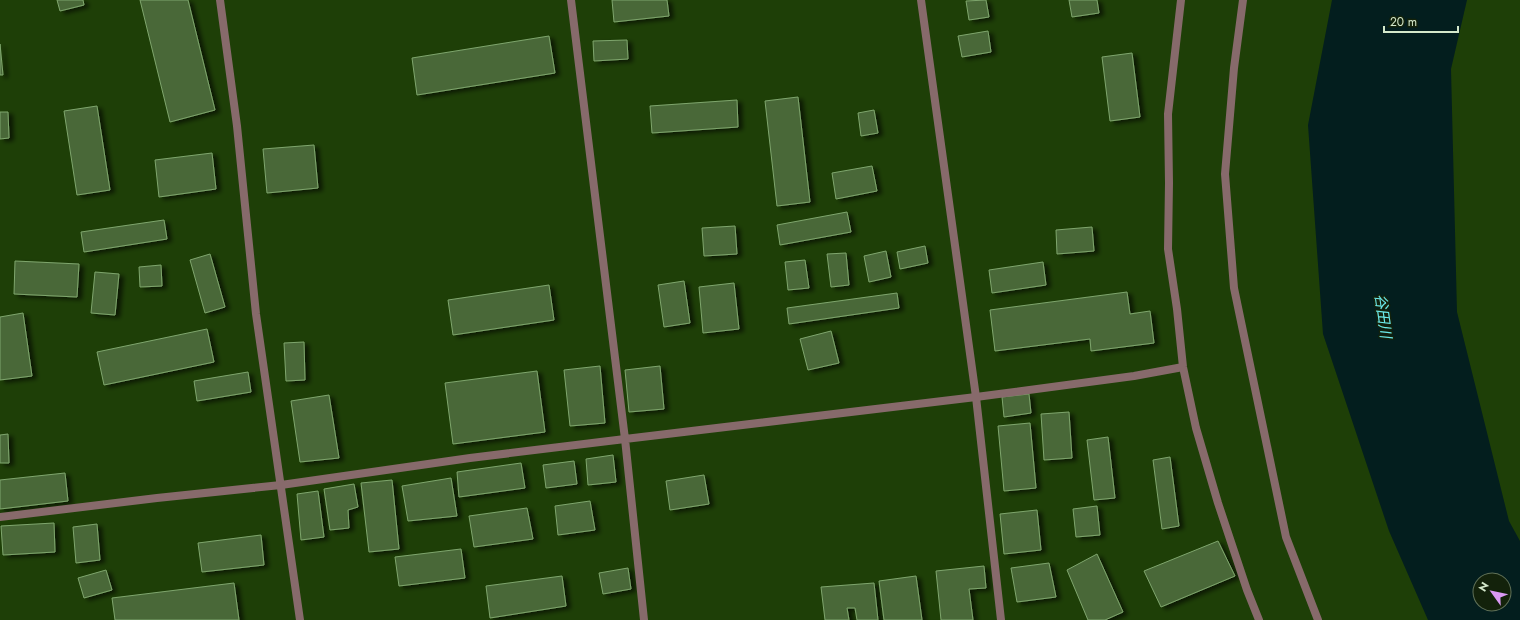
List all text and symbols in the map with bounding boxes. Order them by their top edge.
scale bar [1384,8,1458,34]
text: 20 m [1390,13,1417,31]
water label: 谷田川 [1369,292,1397,342]
north arrow [1472,572,1512,612]
text: N [1475,579,1493,595]

